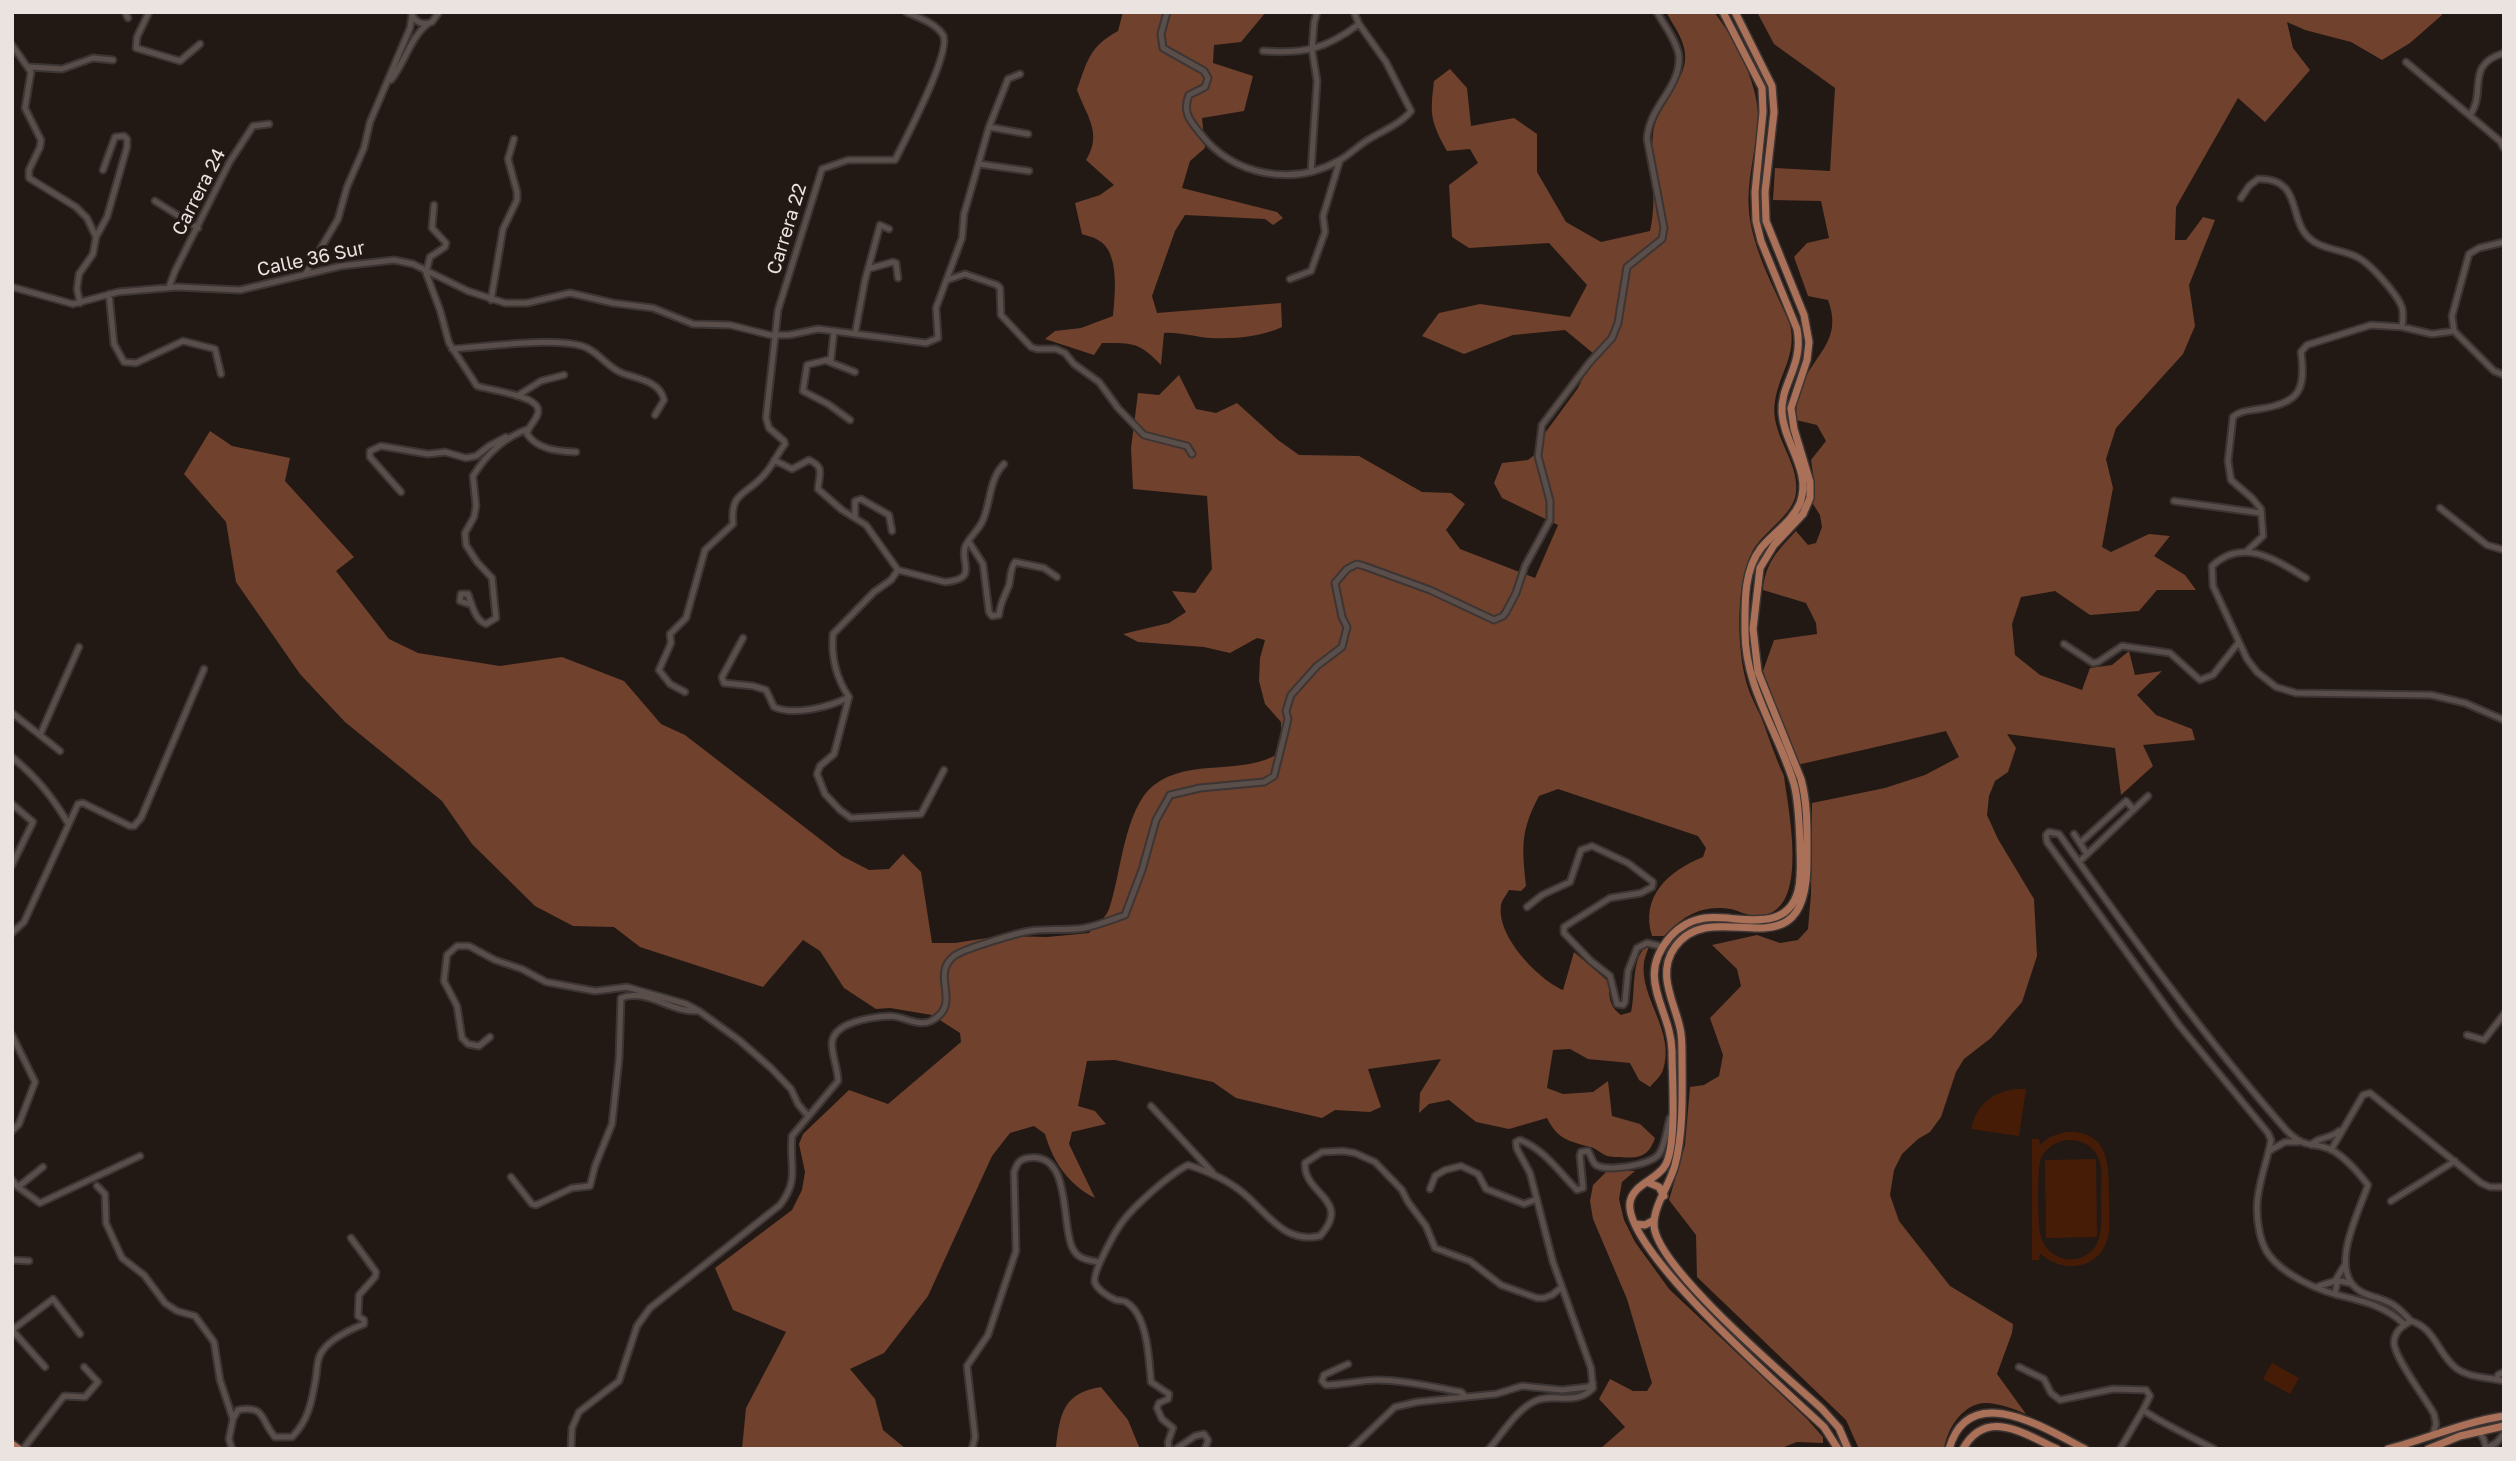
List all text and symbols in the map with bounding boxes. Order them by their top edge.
street label: Carrera 24 [167,145,231,239]
street label: Carrera 22 [762,181,812,277]
street label: Calle 36 Sur [255,236,367,282]

